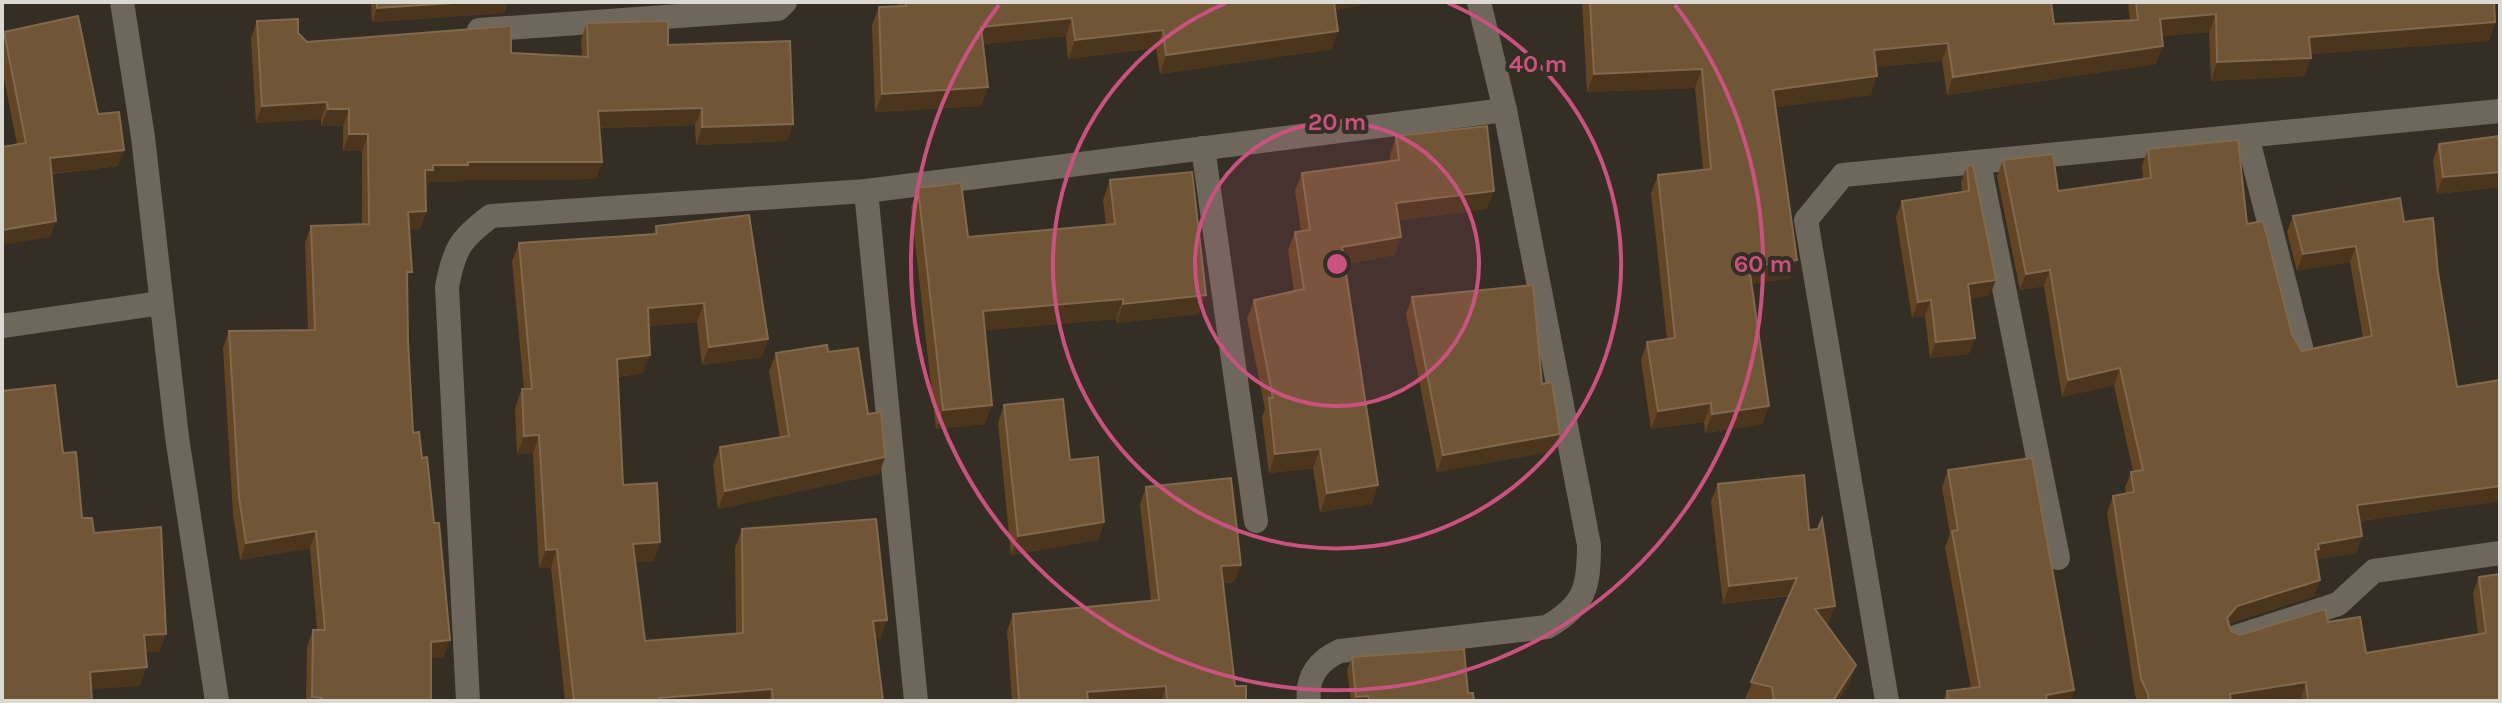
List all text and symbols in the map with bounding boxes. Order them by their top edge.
text: 40 m [1509,50,1567,78]
text: 20 m [1308,108,1366,136]
centre of rings [1323,250,1351,278]
text: 60 m [1734,250,1792,278]

